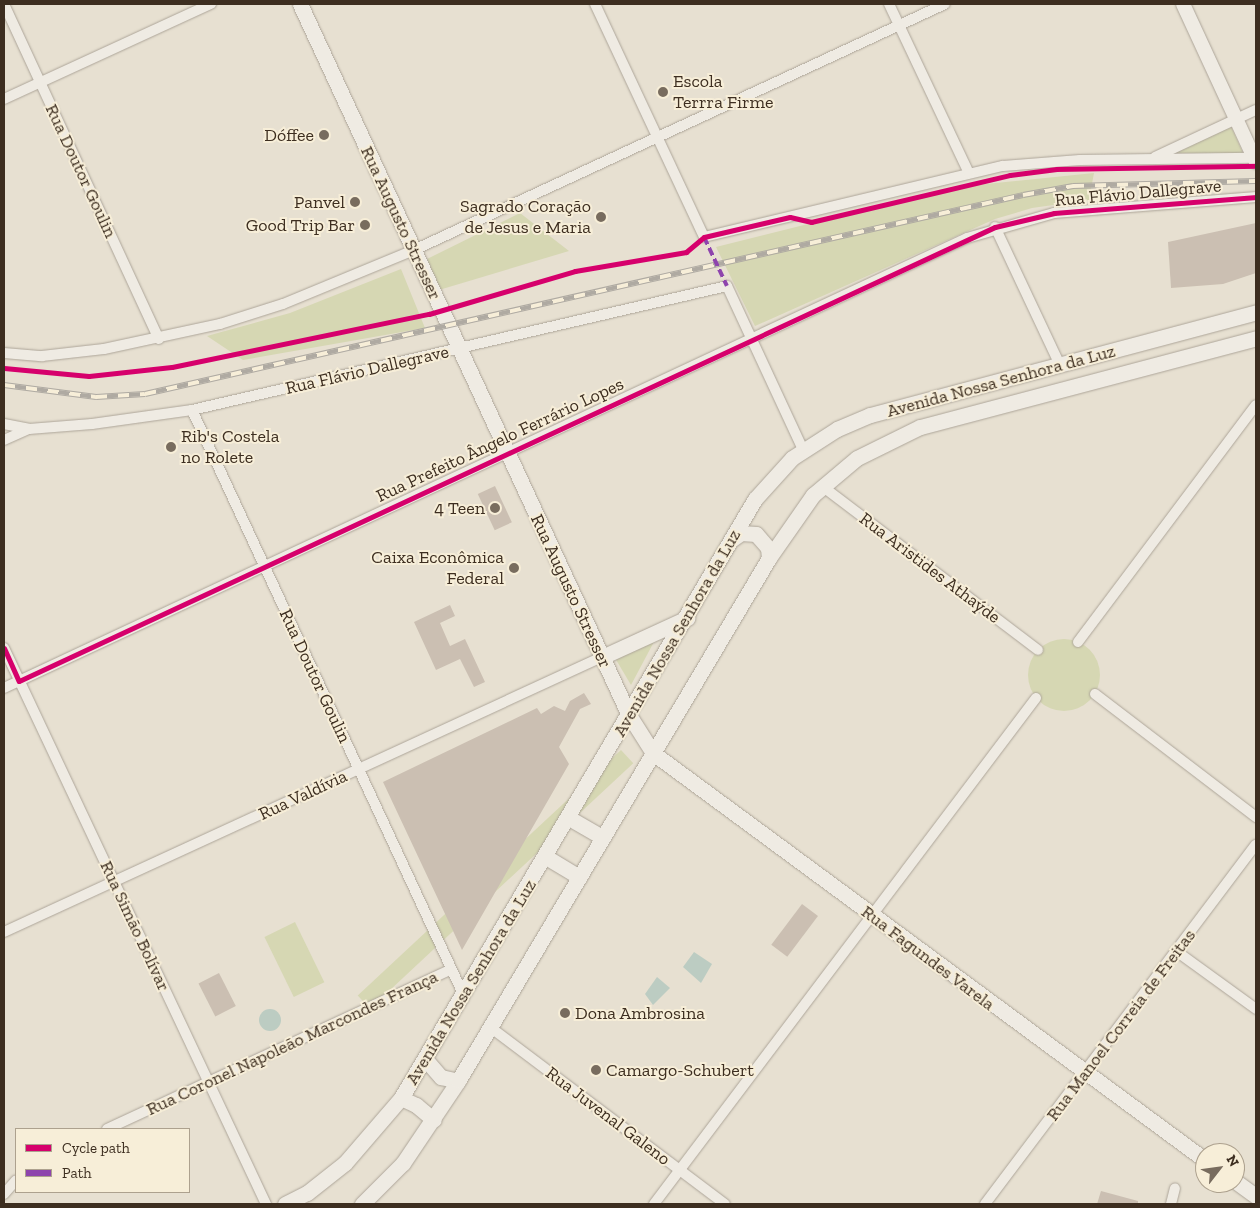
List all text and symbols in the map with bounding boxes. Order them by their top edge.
place label: Escola Terrra Firme [673,71,774,114]
marker: Escola Terrra Firme [657,86,669,98]
street label: Rua Doutor Goulin [40,101,122,241]
place label: Dóffee [264,124,314,146]
marker: Dóffee [318,129,330,141]
street label: Rua Augusto Stresser [356,143,446,303]
street label: Rua Flávio Dallegrave [1054,175,1222,211]
place label: Panvel [294,191,345,213]
marker: Panvel [349,196,361,208]
place label: Sagrado Coração de Jesus e Maria [460,196,591,238]
marker: Sagrado Coração de Jesus e Maria [595,211,607,223]
place label: Good Trip Bar [246,214,355,236]
marker: Good Trip Bar [359,219,371,231]
street label: Avenida Nossa Senhora da Luz [884,340,1118,422]
street label: Rua Flávio Dallegrave [283,341,451,399]
street label: Rua Prefeito Ângelo Ferrário Lopes [373,373,627,507]
place label: Rib's Costela no Rolete [181,426,279,468]
marker: Rib's Costela no Rolete [165,441,177,453]
place label: 4 Teen [434,497,485,519]
marker: 4 Teen [489,502,501,514]
street label: Rua Aristides Athaýde [855,508,1005,628]
street label: Rua Augusto Stresser [526,511,616,671]
street label: Avenida Nossa Senhora da Luz [609,526,745,740]
place label: Caixa Econômica Federal [371,547,504,590]
marker: Caixa Econômica Federal [508,562,520,574]
street label: Rua Doutor Goulin [274,606,356,746]
street label: Rua Valdívia [255,765,351,825]
street label: Rua Simão Bolívar [95,857,175,995]
street label: Avenida Nossa Senhora da Luz [401,875,541,1089]
street label: Rua Fagundes Varela [857,901,999,1015]
street label: Rua Manoel Correia de Freitas [1042,925,1200,1125]
street label: Rua Coronel Napoleão Marcondes França [143,966,441,1120]
place label: Dona Ambrosina [575,1002,706,1024]
marker: Dona Ambrosina [559,1007,571,1019]
place label: Camargo-Schubert [606,1059,754,1081]
street label: Rua Juvenal Galeno [541,1062,675,1170]
marker: Camargo-Schubert [590,1064,602,1076]
legend [15,1128,190,1193]
text: Cycle path [62,1139,130,1157]
north arrow [1195,1143,1245,1193]
text: N [1223,1152,1243,1170]
text: Path [62,1164,92,1182]

